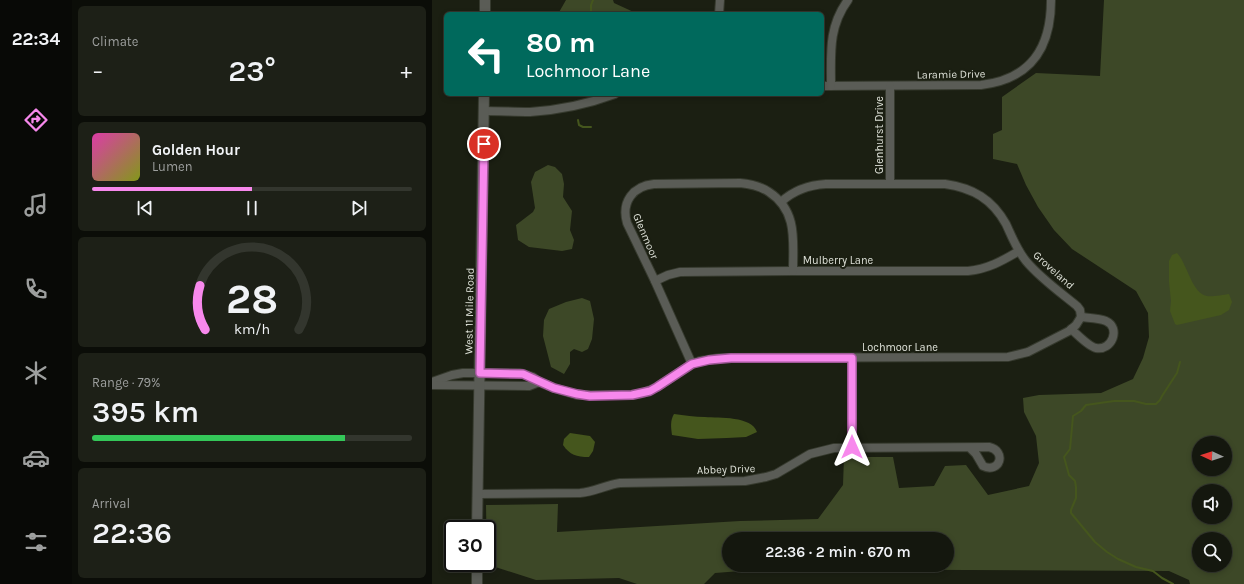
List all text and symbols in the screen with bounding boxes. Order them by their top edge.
text: 80 m [526,26,595,59]
text: 22:34 [12,28,60,50]
icon: left [460,28,512,80]
text: Climate [92,34,138,49]
text: 23° [228,53,276,89]
text: − [92,58,104,84]
text: + [400,58,412,84]
text: Lochmoor Lane [526,60,650,82]
street label: Laramie Drive [917,67,986,82]
street label: Glenhurst Drive [873,96,886,174]
icon: directions [22,106,50,134]
pin [467,127,501,161]
icon: arrive [473,133,495,155]
text: Golden Hour [152,141,240,159]
text: Lumen [152,159,193,174]
icon: music [22,191,50,219]
icon: previous [134,197,156,219]
icon: pause [241,197,263,219]
icon: next [348,197,370,219]
street label: Glenmoor [630,211,661,261]
street label: Groveland [1031,249,1077,292]
street label: Mulberry Lane [803,254,874,267]
street label: West 11 Mile Road [462,267,477,355]
icon: phone [22,275,50,303]
text: 28 [226,275,278,323]
text: km/h [234,321,270,338]
street label: Lochmoor Lane [862,341,938,354]
icon: climate [22,359,50,387]
text: Range · 79% [92,375,161,390]
text: 395 km [92,394,199,430]
position arrow [831,426,873,468]
north arrow [1192,436,1232,476]
map controls [1192,436,1232,572]
icon: car [22,444,50,472]
street label: Abbey Drive [697,462,756,477]
button: sound [1192,484,1232,524]
text: Arrival [92,496,130,511]
text: 22:36 [92,515,172,551]
speed limit sign: 30 [444,520,496,572]
icon: filters [22,528,50,556]
button: search [1192,532,1232,572]
text: 22:36 · 2 min · 670 m [765,543,911,561]

